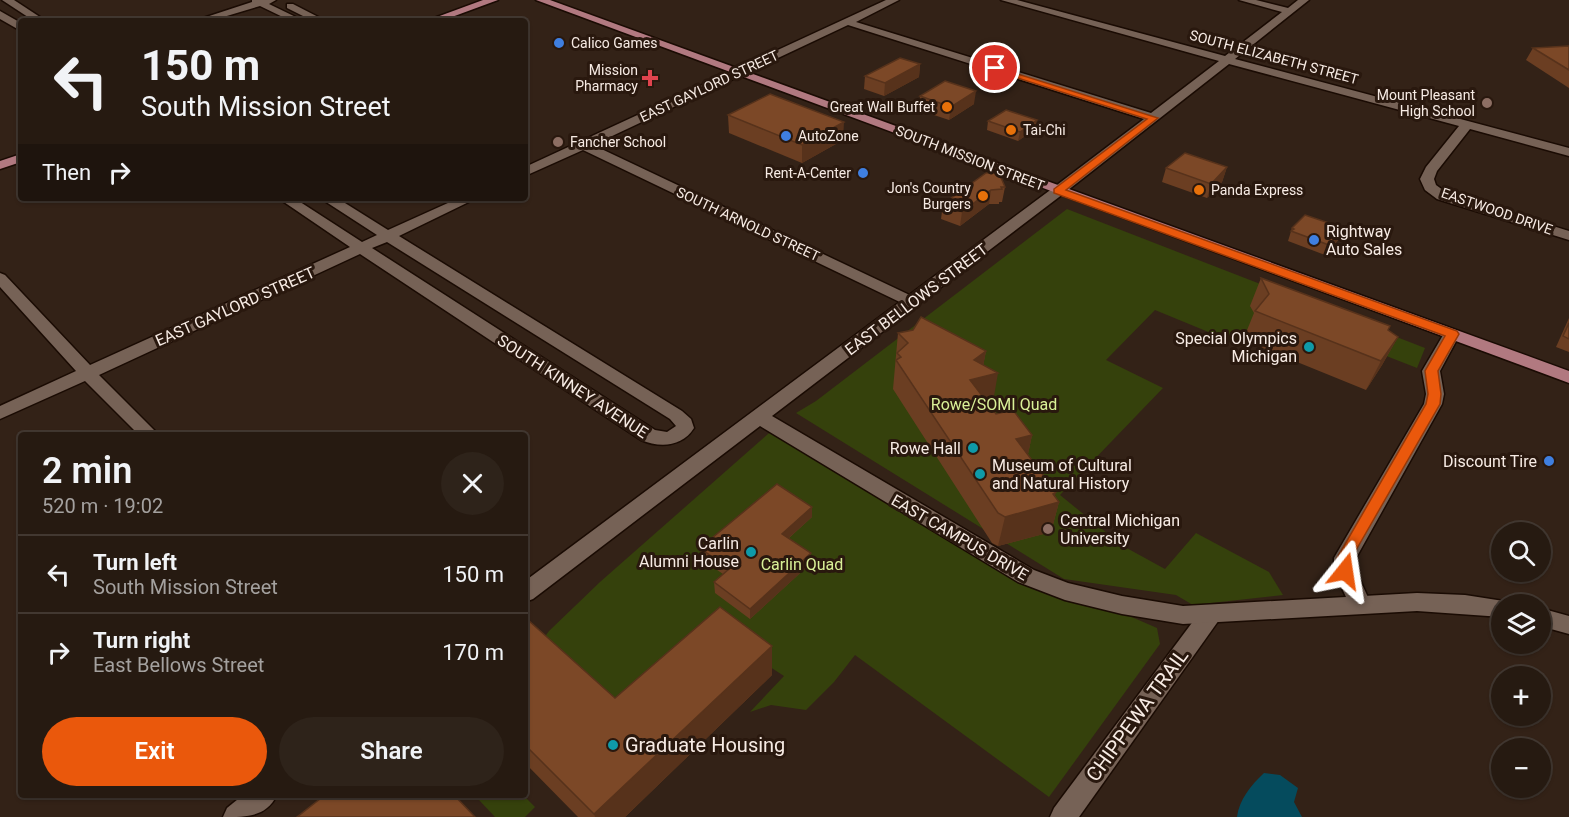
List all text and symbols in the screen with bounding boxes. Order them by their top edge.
street label: SOUTH ELIZABETH STREET [1188,27,1361,87]
place label: Calico Games [571,35,657,51]
marker: Calico Games [552,36,566,50]
text: 150 m [141,41,260,90]
icon: left [42,42,120,120]
pin [969,42,1020,93]
street label: EAST GAYLORD STREET [637,47,781,125]
icon: arrive [978,51,1011,84]
place label: Mission Pharmacy [575,62,638,94]
marker: Mission Pharmacy [643,71,657,85]
place label: Mount Pleasant High School [1377,87,1475,119]
text: South Mission Street [141,91,391,123]
marker: Mount Pleasant High School [1480,96,1494,110]
place label: Great Wall Buffet [830,99,935,115]
marker: Great Wall Buffet [940,100,954,114]
street label: SOUTH MISSION STREET [893,122,1047,194]
place label: Tai-Chi [1023,122,1066,138]
marker: Tai-Chi [1004,123,1018,137]
place label: AutoZone [798,128,859,144]
marker: AutoZone [779,129,793,143]
place label: Fancher School [570,134,666,150]
marker: Fancher School [551,135,565,149]
icon: right [103,156,136,189]
text: Then [42,160,91,185]
place label: Rent-A-Center [765,165,851,181]
marker: Rent-A-Center [856,166,870,180]
place label: Jon's Country Burgers [887,180,971,212]
place label: Panda Express [1211,182,1303,198]
marker: Panda Express [1192,183,1206,197]
street label: SOUTH ARNOLD STREET [674,184,823,265]
street label: EASTWOOD DRIVE [1439,184,1555,238]
marker: Jon's Country Burgers [976,189,990,203]
place label: Rightway Auto Sales [1326,222,1402,259]
marker: Rightway Auto Sales [1307,233,1321,247]
street label: EAST BELLOWS STREET [841,239,992,359]
street label: EAST GAYLORD STREET [152,262,318,350]
place label: Special Olympics Michigan [1175,329,1297,366]
street label: SOUTH KINNEY AVENUE [494,331,652,442]
marker: Special Olympics Michigan [1302,340,1316,354]
park label: Rowe/SOMI Quad [931,395,1057,414]
place label: Rowe Hall [890,439,961,458]
marker: Rowe Hall [966,441,980,455]
text: 2 min [42,450,132,492]
button: close [441,452,504,515]
place label: Discount Tire [1443,452,1537,471]
marker: Discount Tire [1542,454,1556,468]
place label: Museum of Cultural and Natural History [992,456,1132,493]
marker: Museum of Cultural and Natural History [973,467,987,481]
street label: EAST CAMPUS DRIVE [888,490,1032,584]
text: 520 m · 19:02 [42,494,163,518]
place label: Central Michigan University [1060,511,1180,548]
marker: Central Michigan University [1041,522,1055,536]
map controls [1491,522,1551,798]
button: search [1491,522,1551,582]
place label: Carlin Alumni House [639,534,739,571]
position arrow [1313,539,1377,603]
marker: Carlin Alumni House [744,545,758,559]
text: Turn left [93,550,177,575]
park label: Carlin Quad [761,555,843,574]
icon: left [42,558,75,591]
text: 150 m [442,562,504,587]
text: South Mission Street [93,575,278,599]
button: layers [1491,594,1551,654]
text: Turn right [93,628,190,653]
icon: right [42,636,75,669]
text: 170 m [442,640,504,665]
street label: CHIPPEWA TRAIL [1081,644,1193,786]
text: East Bellows Street [93,653,264,677]
button: + [1491,666,1551,726]
button: Exit [42,717,267,786]
button: Share [279,717,504,786]
place label: Graduate Housing [625,733,785,757]
marker: Graduate Housing [606,738,620,752]
button: − [1491,738,1551,798]

